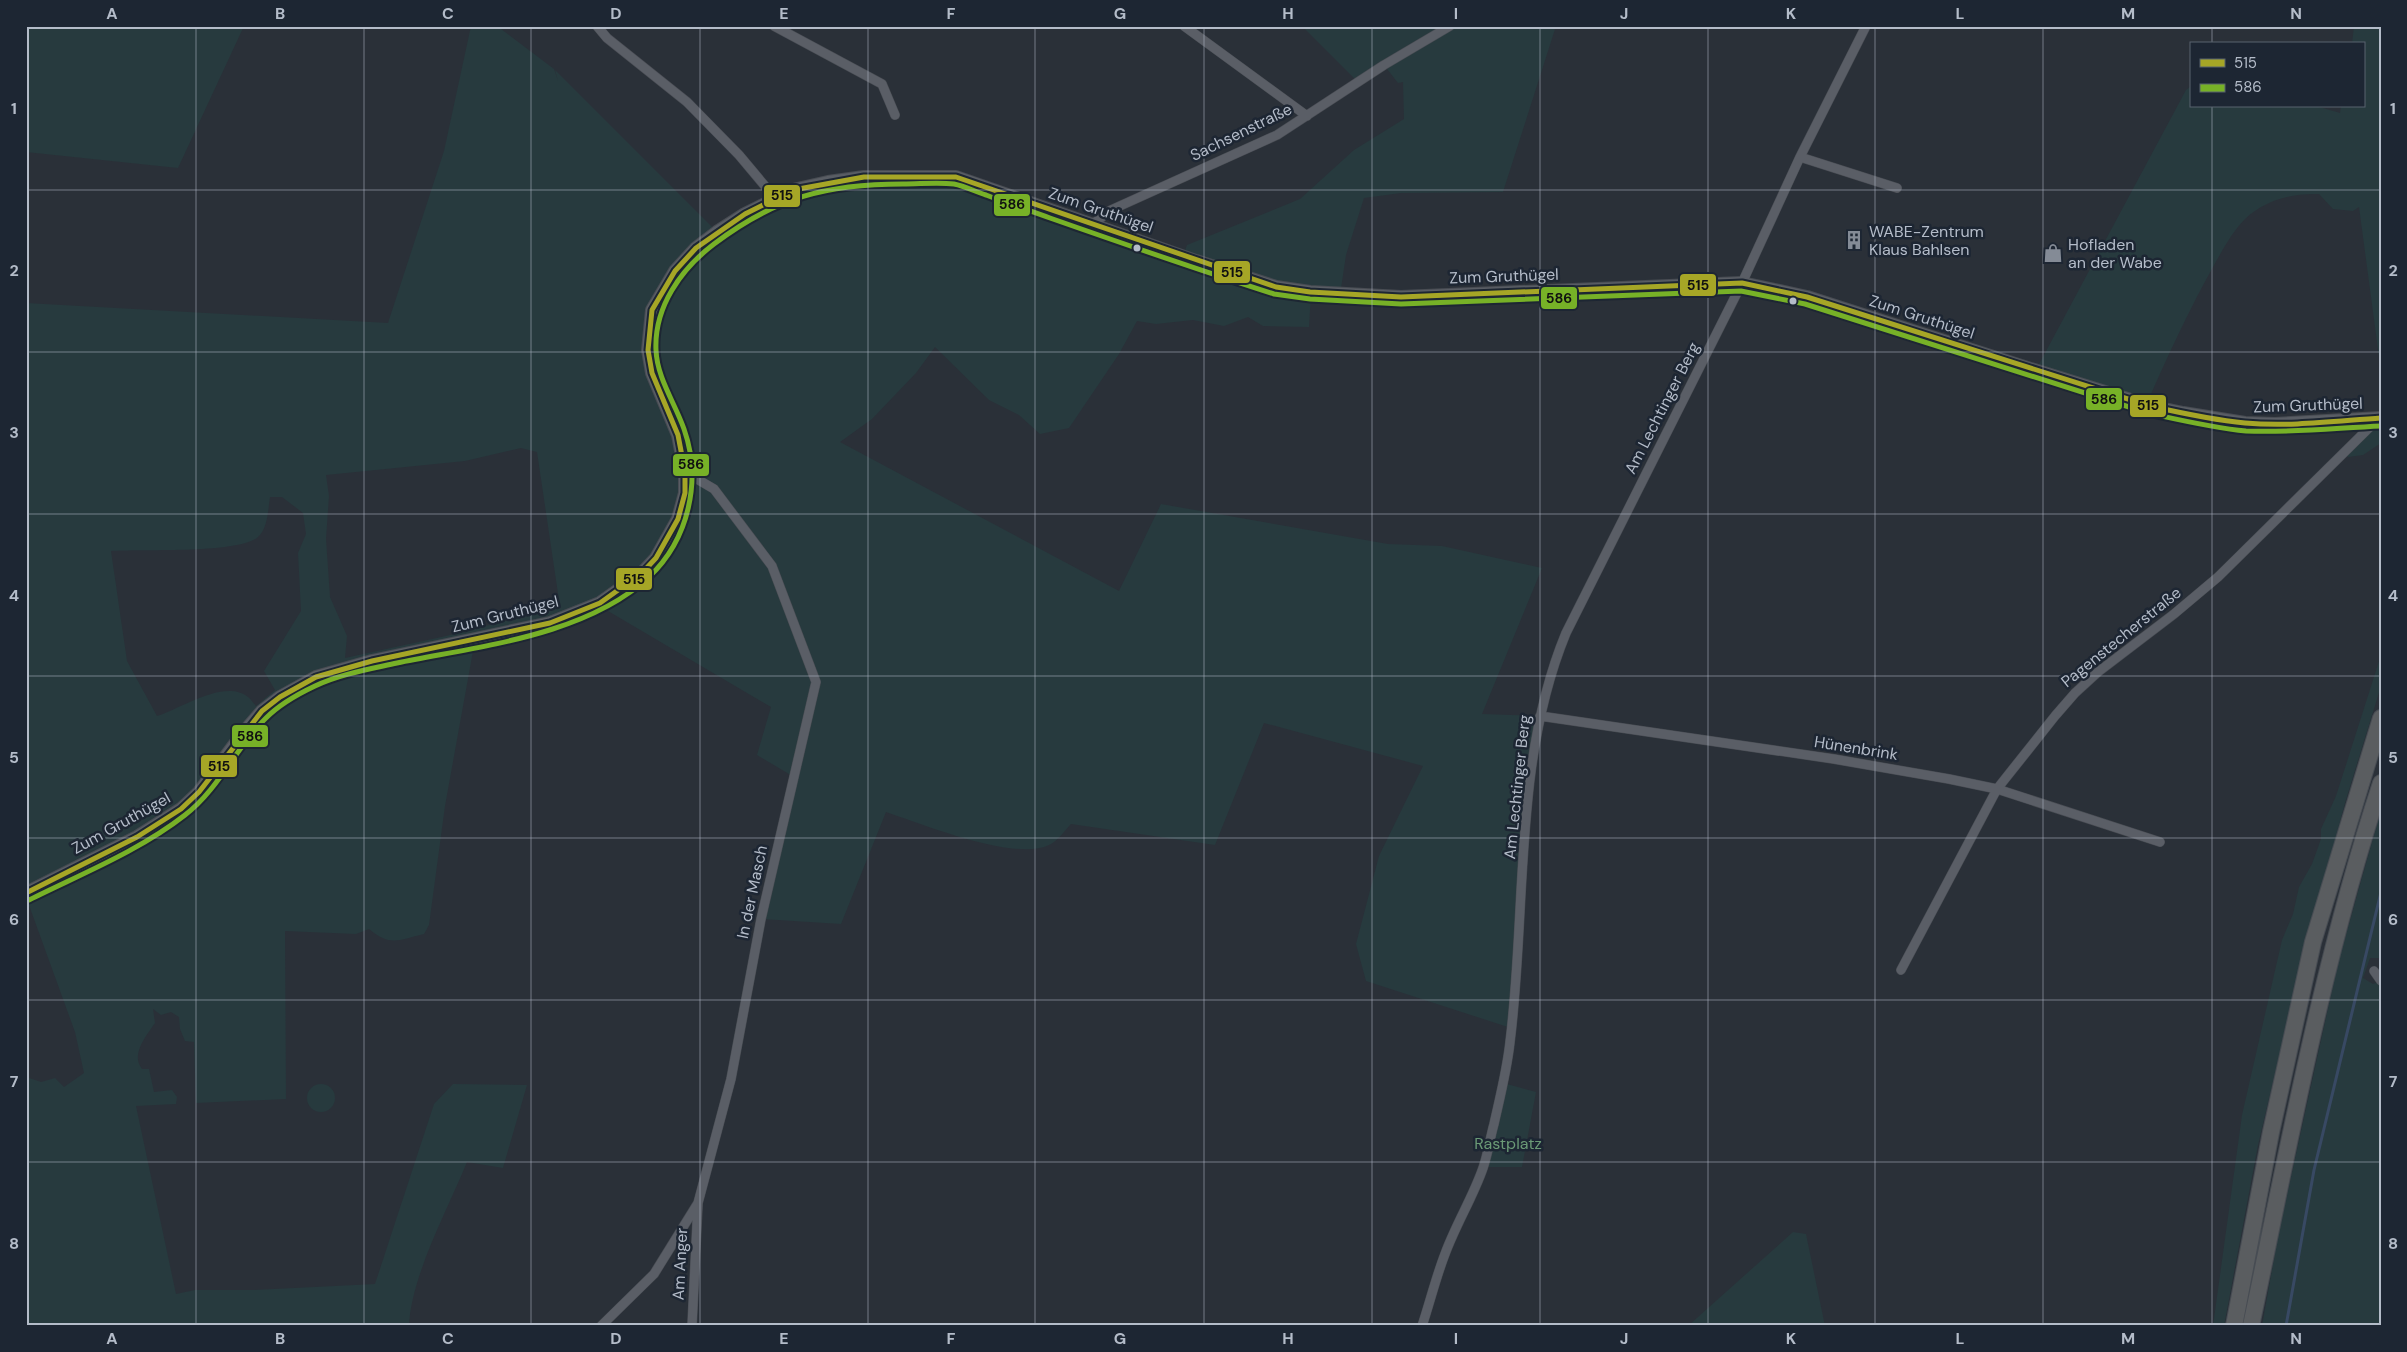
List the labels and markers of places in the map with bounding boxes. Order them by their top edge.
place label: WABE-Zentrum Klaus Bahlsen [1869,221,1984,260]
building icon: WABE-Zentrum Klaus Bahlsen [1843,229,1865,251]
place label: Hofladen an der Wabe [2068,234,2162,273]
shop icon: Hofladen an der Wabe [2042,242,2064,264]
unlabelled marker [1132,243,1142,253]
unlabelled marker [1788,296,1798,306]

